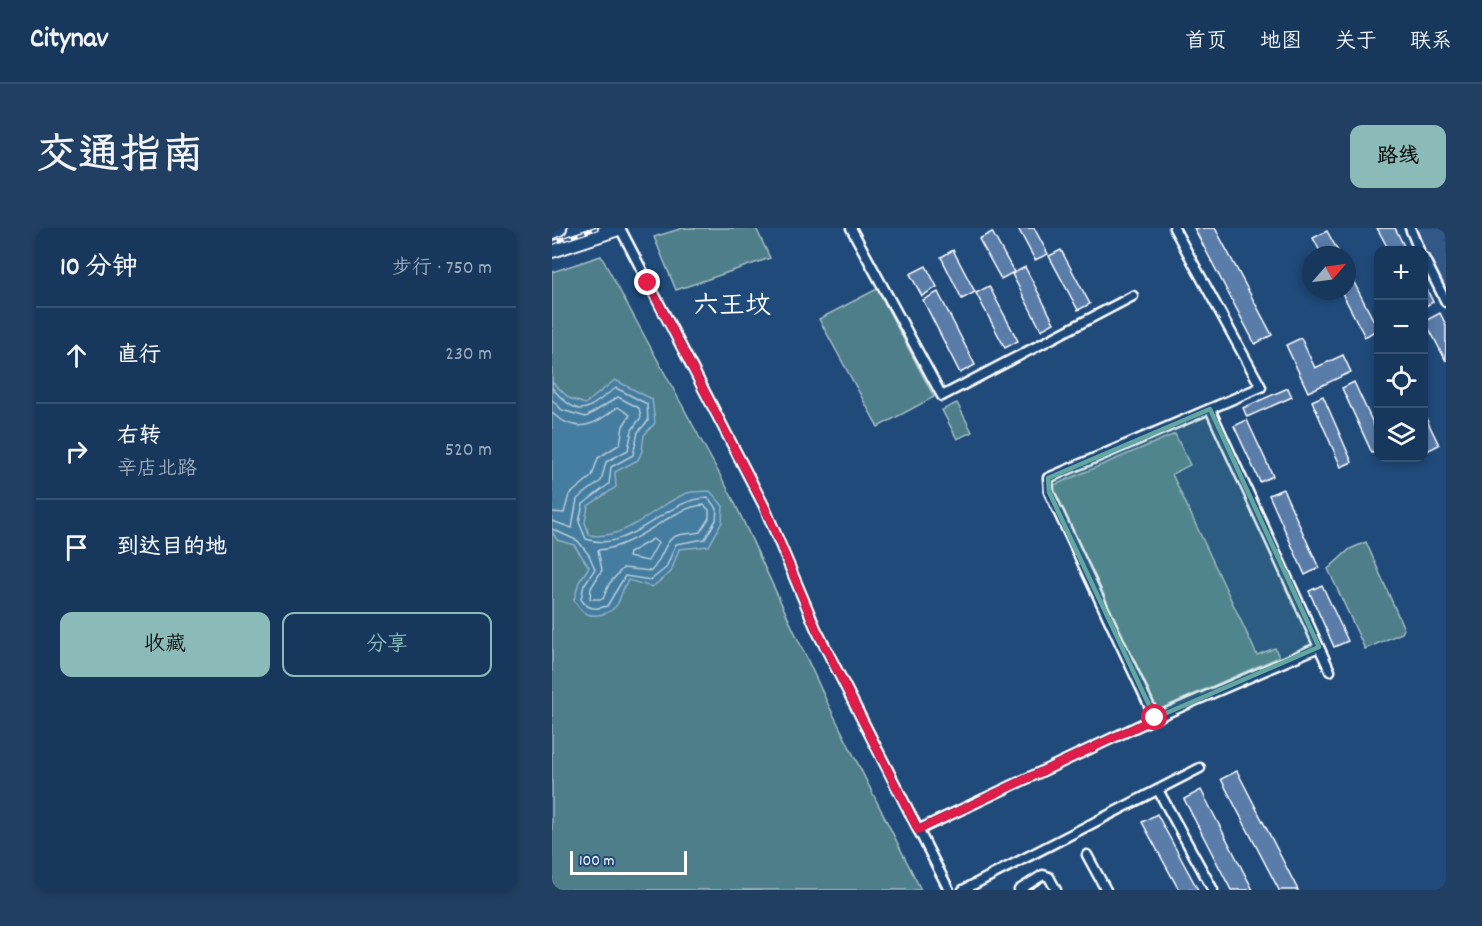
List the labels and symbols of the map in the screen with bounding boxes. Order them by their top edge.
north arrow [1302,246,1356,300]
route end [634,269,660,295]
district label: 六王坟 [693,289,771,326]
route start [1141,704,1167,730]
scale bar [570,848,687,876]

